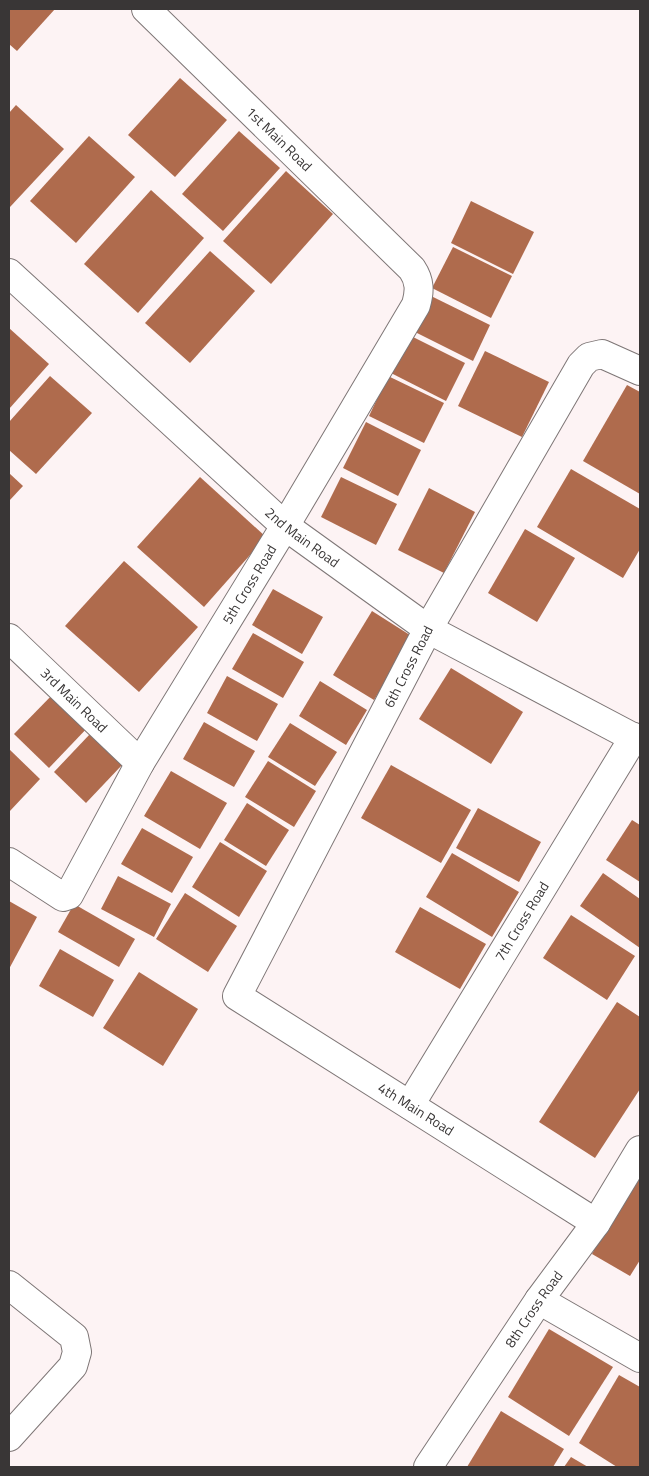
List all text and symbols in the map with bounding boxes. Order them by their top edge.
street label: 1st Main Road [241,102,317,176]
street label: 2nd Main Road [261,502,344,572]
street label: 5th Cross Road [217,540,281,628]
street label: 6th Cross Road [378,622,438,711]
street label: 3rd Main Road [36,663,113,737]
street label: 7th Cross Road [489,877,554,965]
street label: 4th Main Road [374,1077,458,1140]
street label: 8th Cross Road [499,1266,567,1352]

